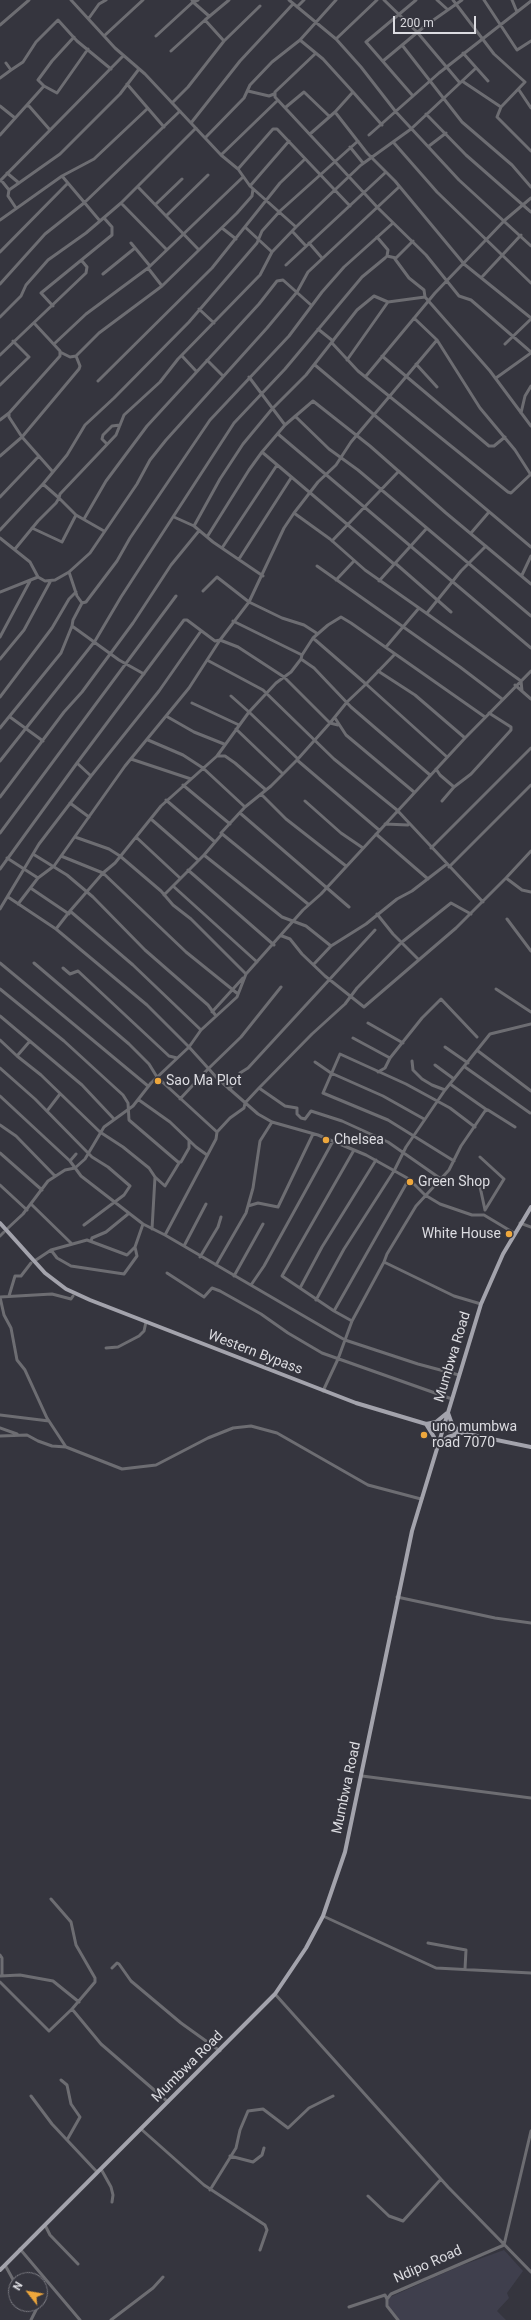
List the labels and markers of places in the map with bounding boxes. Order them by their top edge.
place label: Sao Ma Plot [166,1073,241,1089]
marker: Sao Ma Plot [153,1076,163,1086]
place label: Chelsea [334,1132,384,1148]
marker: Chelsea [321,1135,331,1145]
place label: Green Shop [418,1174,490,1190]
marker: Green Shop [405,1177,415,1187]
place label: White House [422,1226,501,1242]
marker: White House [504,1229,514,1239]
place label: uno mumbwa road 7070 [432,1419,517,1452]
marker: uno mumbwa road 7070 [419,1430,429,1440]

